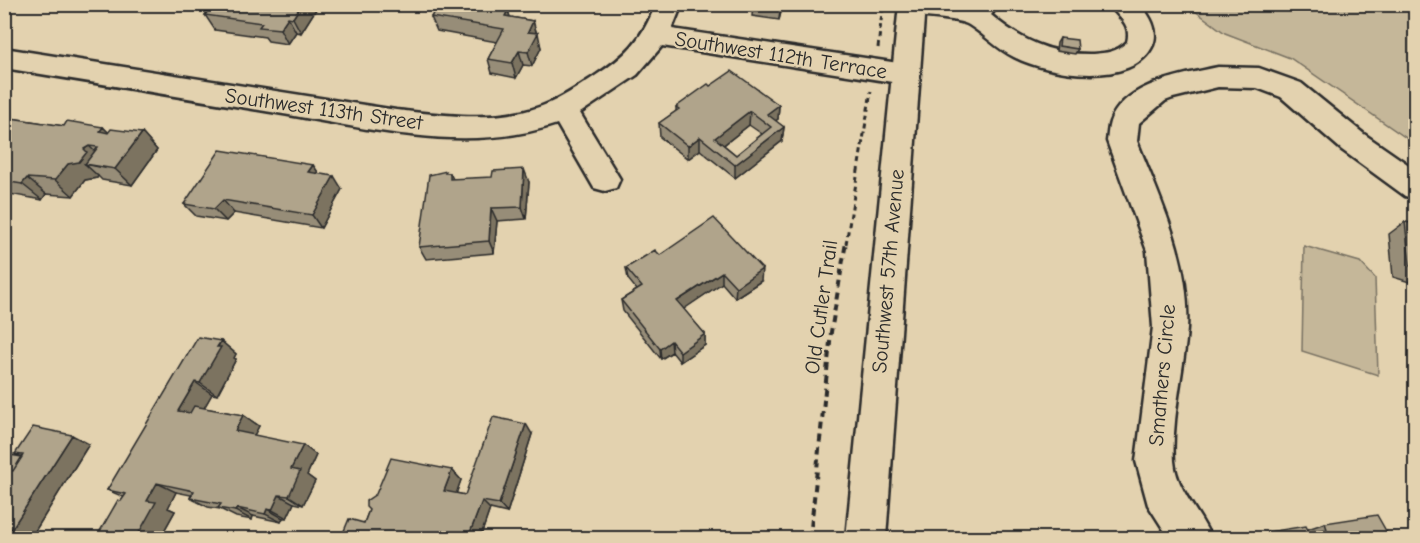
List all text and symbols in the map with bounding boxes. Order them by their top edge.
street label: Southwest 112th Terrace [673,26,889,84]
street label: Southwest 113th Street [224,83,425,135]
street label: Southwest 57th Avenue [867,168,909,374]
street label: Old Cutler Trail [800,238,842,376]
street label: Smathers Circle [1144,303,1180,447]

